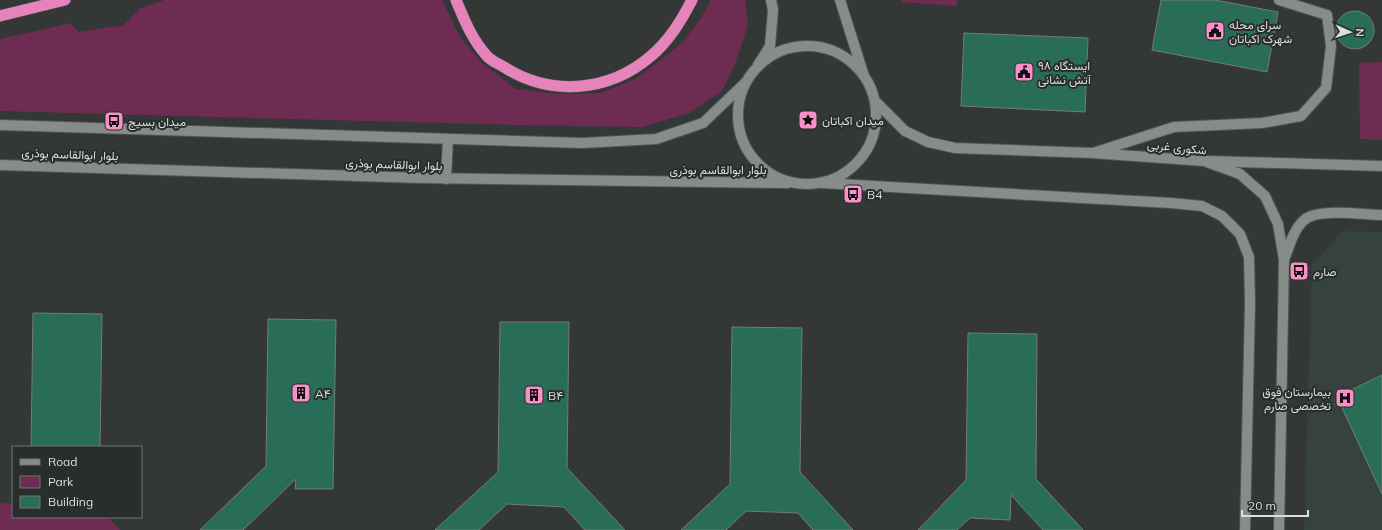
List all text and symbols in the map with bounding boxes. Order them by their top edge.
north arrow [1330,12,1370,52]
place label: سرای محله شهرک اکباتان [1229,17,1292,47]
public building icon: سرای محله شهرک اکباتان [1204,20,1226,42]
text: N [1353,28,1367,37]
place label: ایستگاه ۹۸ آتش نشانی [1038,58,1092,88]
public building icon: ایستگاه ۹۸ آتش نشانی [1013,61,1035,83]
place icon: میدان اکباتان [797,109,819,131]
bus stop icon: میدان بسیج [103,110,125,132]
place label: میدان اکباتان [822,113,884,128]
place label: میدان بسیج [128,114,186,131]
street label: شکوری غربی [1146,136,1207,159]
street label: بلوار ابوالقاسم بوذری [21,145,119,164]
street label: بلوار ابوالقاسم بوذری [345,155,443,174]
street label: بلوار ابوالقاسم بوذری [669,162,767,178]
bus stop icon: B4 [842,183,864,205]
place label: B4 [867,187,882,202]
bus stop icon: صارم [1288,260,1310,282]
place label: صارم [1313,264,1336,280]
building icon: A۴ [290,382,312,404]
building icon: B۴ [523,384,545,406]
place label: بیمارستان فوق تخصصی صارم [1262,384,1331,414]
place label: A۴ [315,386,331,401]
hospital icon: بیمارستان فوق تخصصی صارم [1334,387,1356,409]
place label: B۴ [548,388,563,403]
legend [12,446,142,518]
text: Road [48,454,77,469]
text: Park [48,474,74,489]
scale bar [1242,492,1308,518]
text: Building [48,494,93,509]
text: 20 m [1248,498,1276,513]

